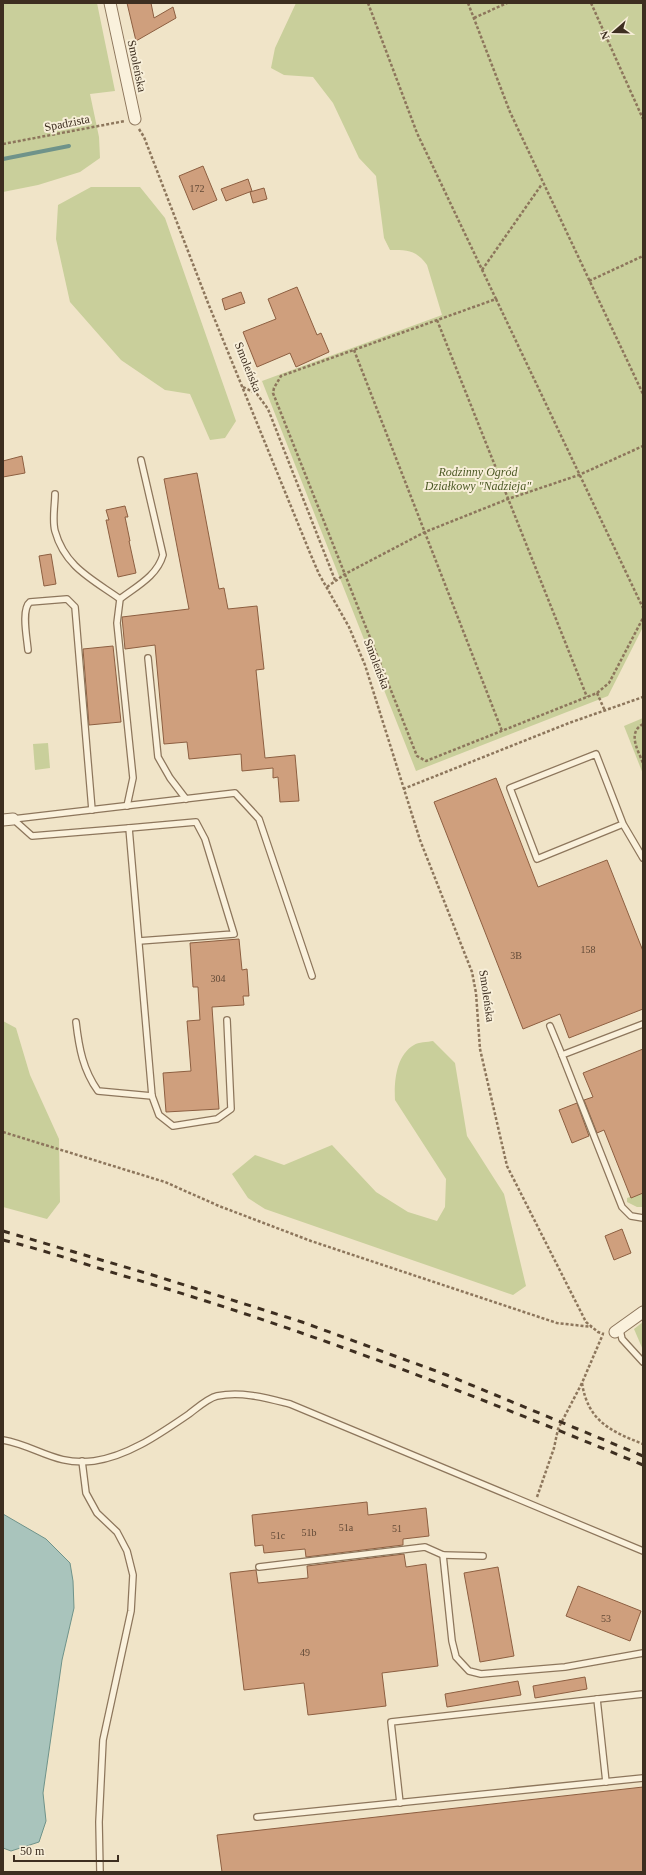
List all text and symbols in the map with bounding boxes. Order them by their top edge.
north arrow [594,12,634,52]
text: N [598,30,612,41]
street label: Smoleńska [125,39,149,94]
street label: Spadzista [43,112,92,134]
house number: 172 [190,183,205,194]
street label: Smoleńska [232,340,265,395]
park label: Rodzinny Ogród Działkowy "Nadzieja" [424,465,532,493]
street label: Smoleńska [361,637,393,692]
house number: 158 [581,944,596,955]
house number: 3B [510,950,522,961]
street label: Smoleńska [476,969,498,1024]
house number: 304 [211,973,226,984]
house number: 51a [339,1522,354,1533]
house number: 51 [392,1523,402,1534]
house number: 51b [302,1527,317,1538]
house number: 51c [271,1530,286,1541]
house number: 53 [601,1613,611,1624]
house number: 49 [300,1647,310,1658]
scale bar [14,1837,118,1863]
text: 50 m [20,1844,45,1858]

